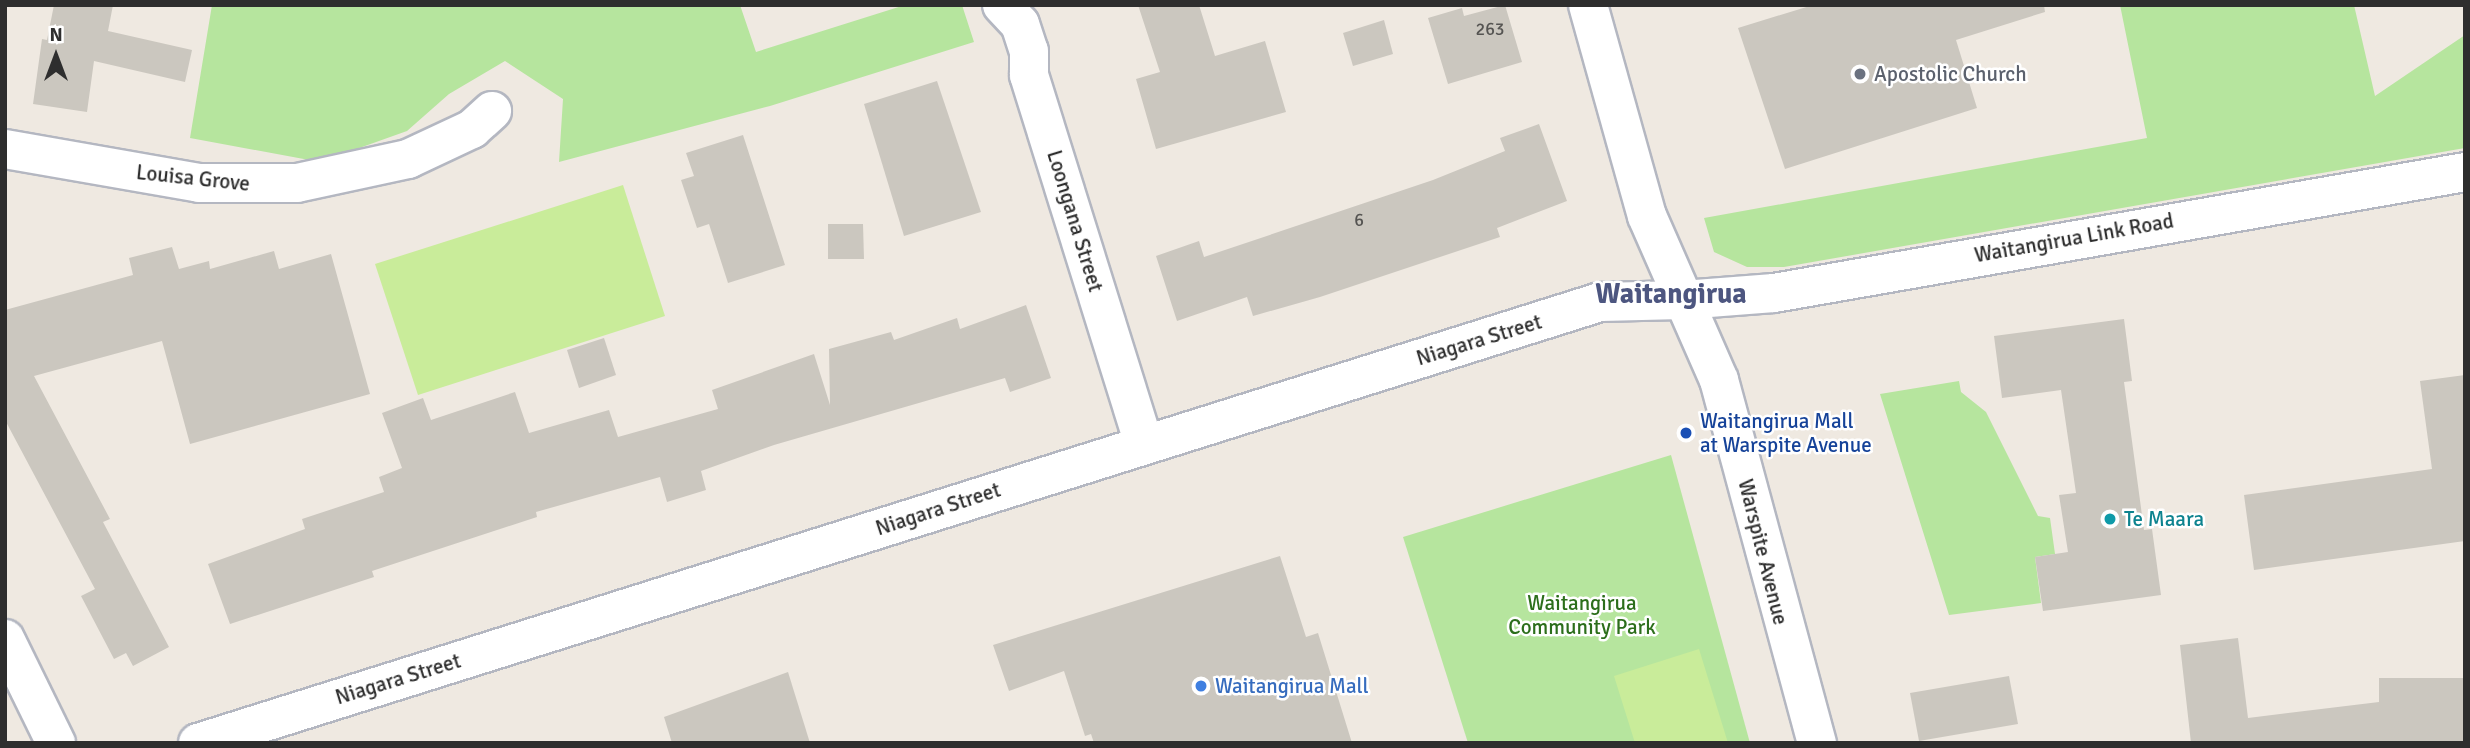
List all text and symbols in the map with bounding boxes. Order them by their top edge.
house number: 263 [1475,18,1505,40]
north arrow [21,21,91,91]
text: N [49,23,63,47]
place label: Apostolic Church [1874,61,2027,87]
marker: Apostolic Church [1852,66,1868,82]
street label: Loongana Street [1041,147,1109,295]
street label: Louisa Grove [135,159,251,197]
street label: Waitangirua Link Road [1972,208,2176,268]
house number: 6 [1354,209,1364,231]
district label: Waitangirua [1595,277,1747,311]
street label: Niagara Street [1413,309,1545,371]
place label: Waitangirua Mall at Warspite Avenue [1700,408,1872,458]
marker: Waitangirua Mall at Warspite Avenue [1678,425,1694,441]
street label: Warspite Avenue [1733,476,1793,628]
street label: Niagara Street [872,477,1004,541]
place label: Te Maara [2124,506,2204,532]
marker: Te Maara [2102,511,2118,527]
park label: Waitangirua Community Park [1508,590,1656,640]
street label: Niagara Street [332,648,464,710]
place label: Waitangirua Mall [1215,673,1369,699]
marker: Waitangirua Mall [1193,678,1209,694]

